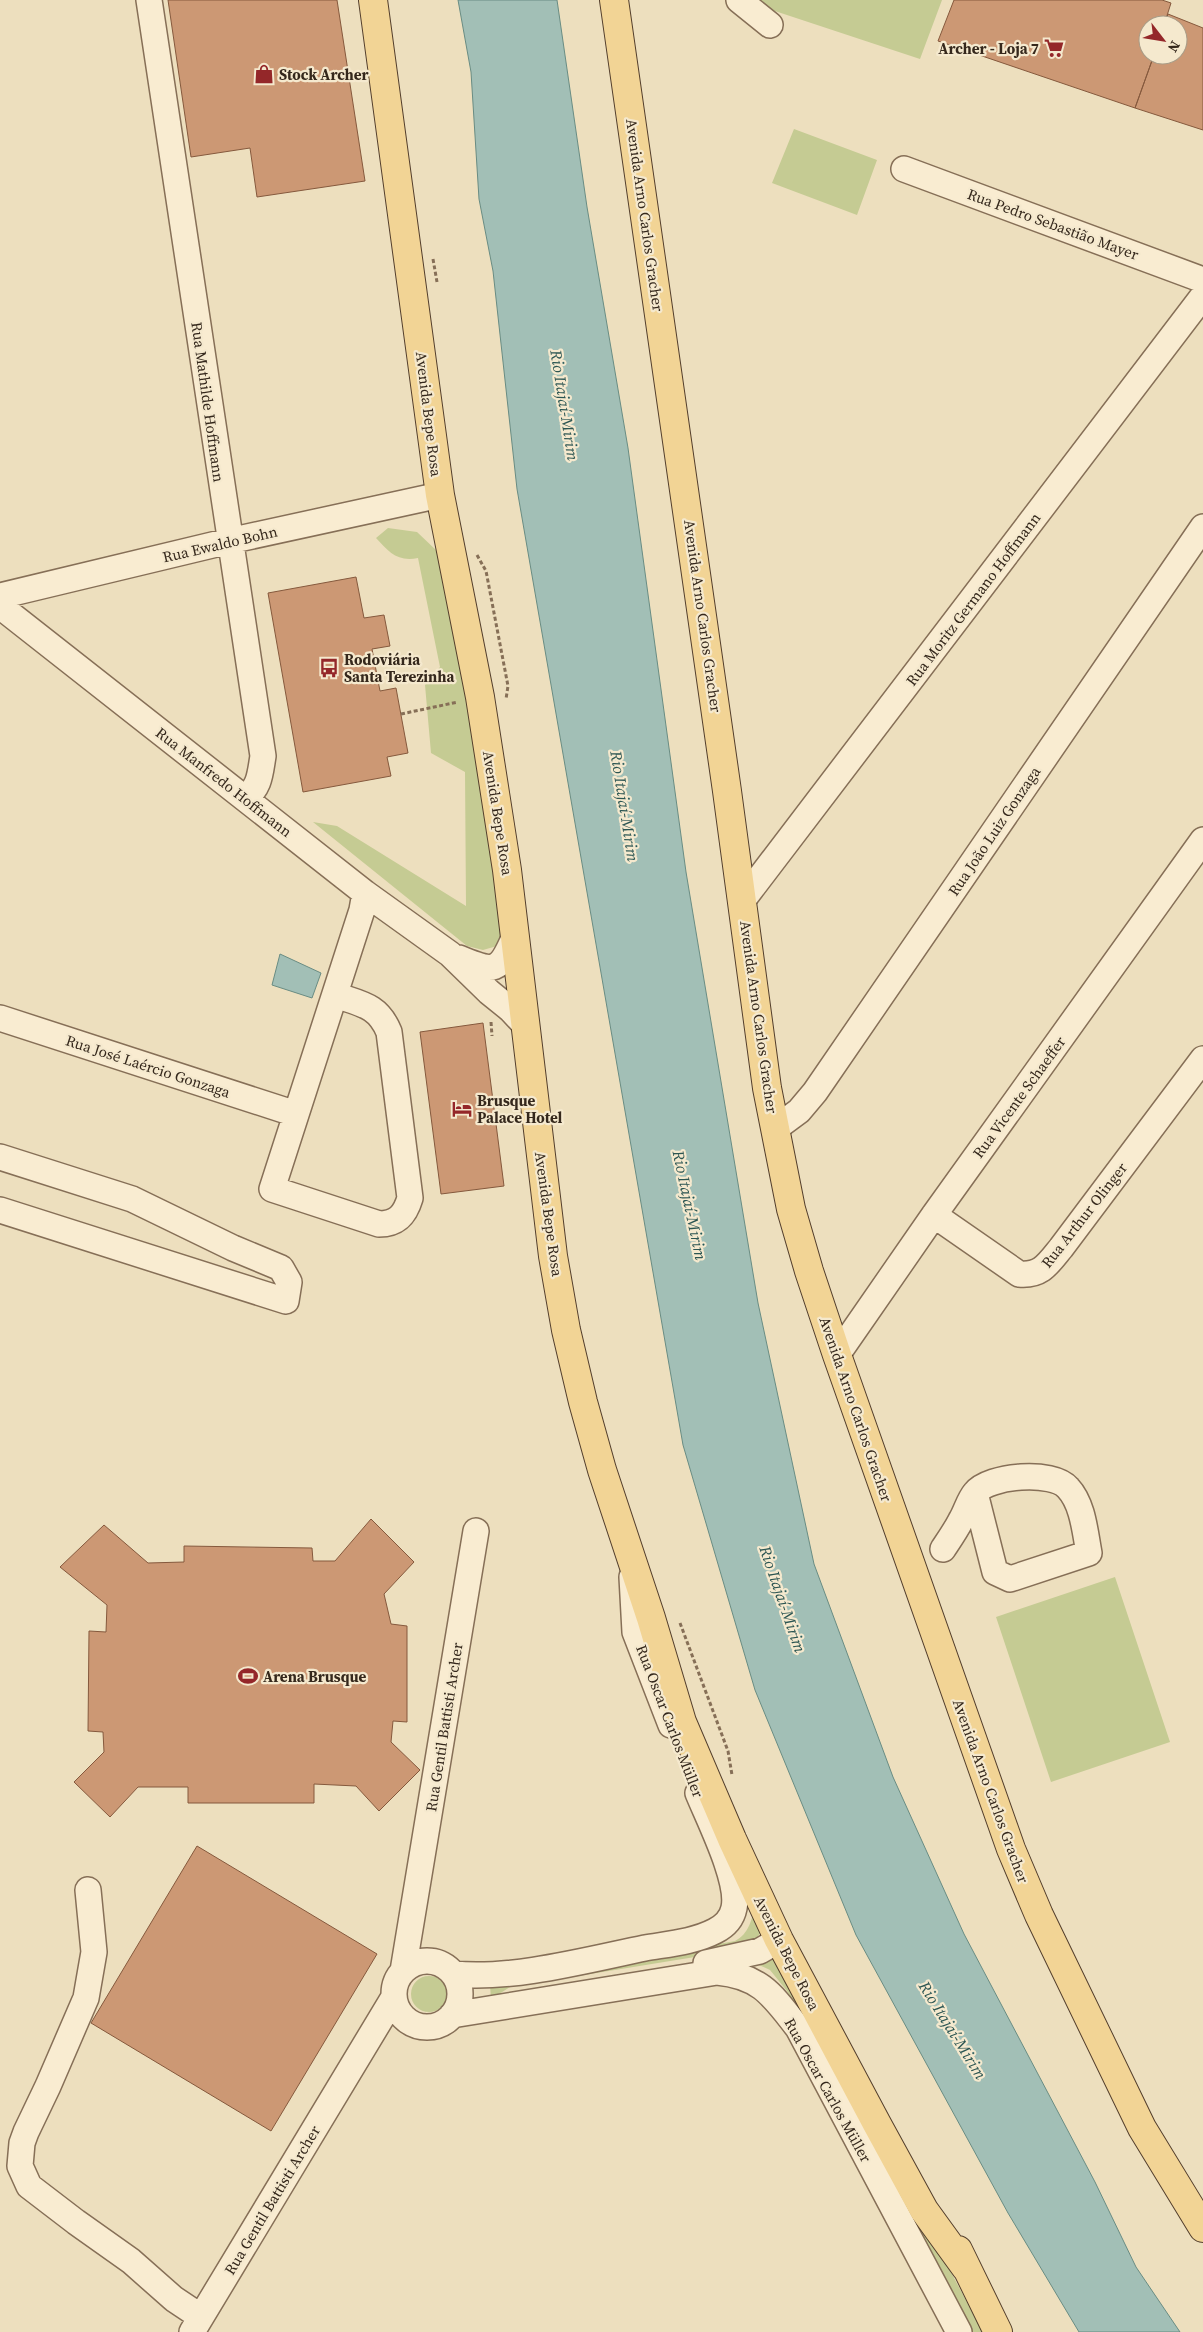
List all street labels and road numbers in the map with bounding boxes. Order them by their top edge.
street label: Avenida Arno Carlos Gracher [621,117,669,313]
street label: Rua Pedro Sebastião Mayer [964,183,1142,265]
street label: Rua Mathilde Hoffmann [186,320,230,484]
street label: Avenida Bepe Rosa [411,350,447,478]
street label: Rua Moritz Germano Hoffmann [901,508,1045,690]
street label: Avenida Arno Carlos Gracher [679,518,727,714]
street label: Rua Ewaldo Bohn [160,521,280,567]
street label: Rua Manfredo Hoffmann [151,722,297,842]
street label: Avenida Bepe Rosa [478,749,518,877]
street label: Rua João Luiz Gonzaga [943,762,1045,900]
street label: Avenida Arno Carlos Gracher [735,919,783,1115]
street label: Rua José Laércio Gonzaga [63,1029,233,1103]
street label: Rua Vicente Schaeffer [968,1031,1071,1162]
street label: Avenida Bepe Rosa [530,1150,568,1278]
street label: Rua Arthur Olinger [1036,1157,1132,1272]
street label: Avenida Arno Carlos Gracher [814,1314,898,1505]
street label: Rua Gentil Battisti Archer [420,1640,468,1813]
street label: Rua Oscar Carlos Müller [631,1642,709,1801]
street label: Avenida Arno Carlos Gracher [948,1696,1034,1886]
street label: Avenida Bepe Rosa [749,1892,825,2014]
street label: Rua Oscar Carlos Müller [780,2014,877,2167]
street label: Rua Gentil Battisti Archer [219,2121,325,2279]

